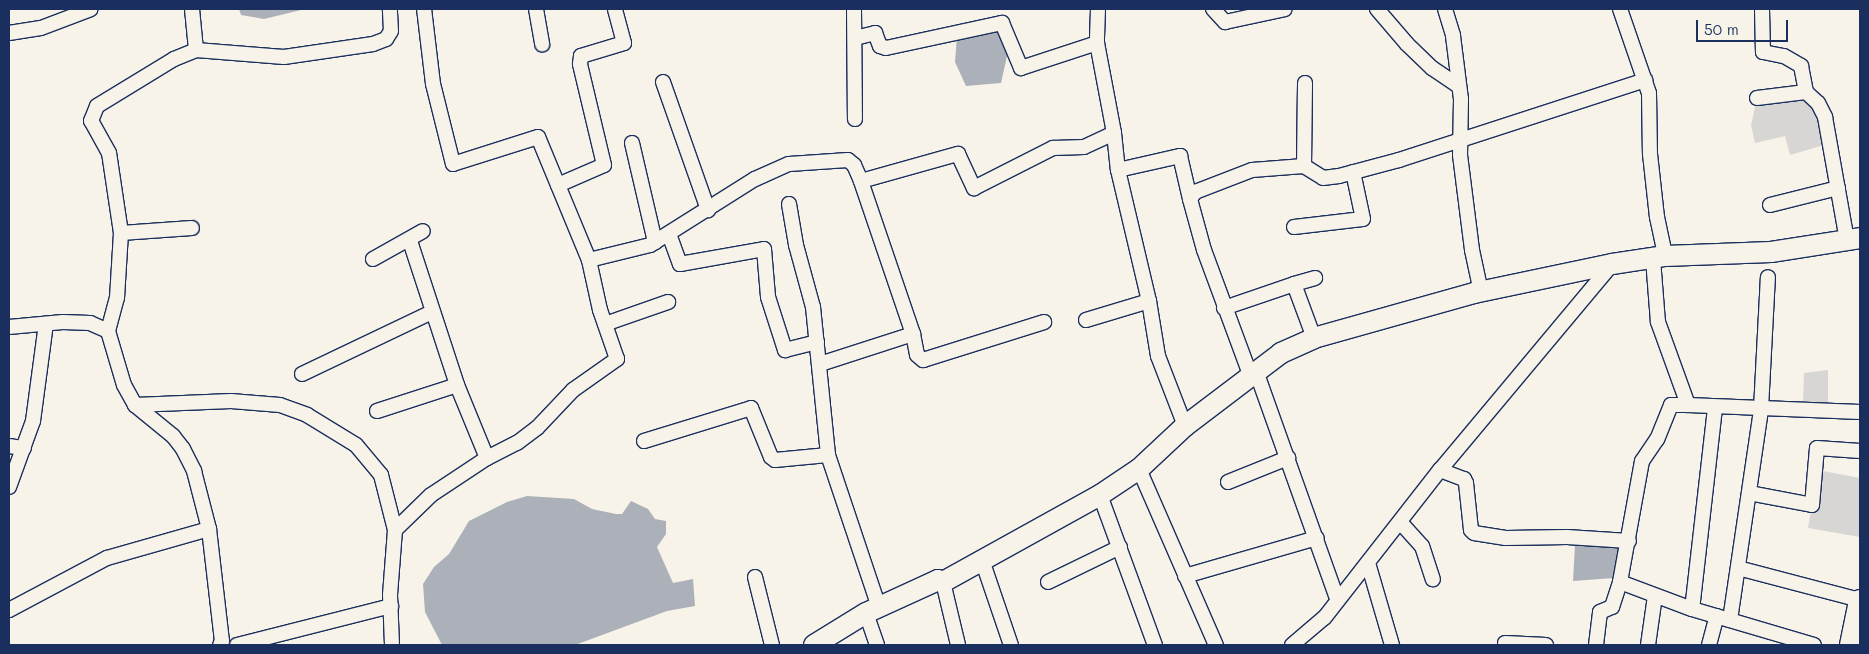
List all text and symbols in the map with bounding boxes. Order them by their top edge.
scale bar [1699,10,1792,42]
text: 50 m [1704,19,1739,39]

